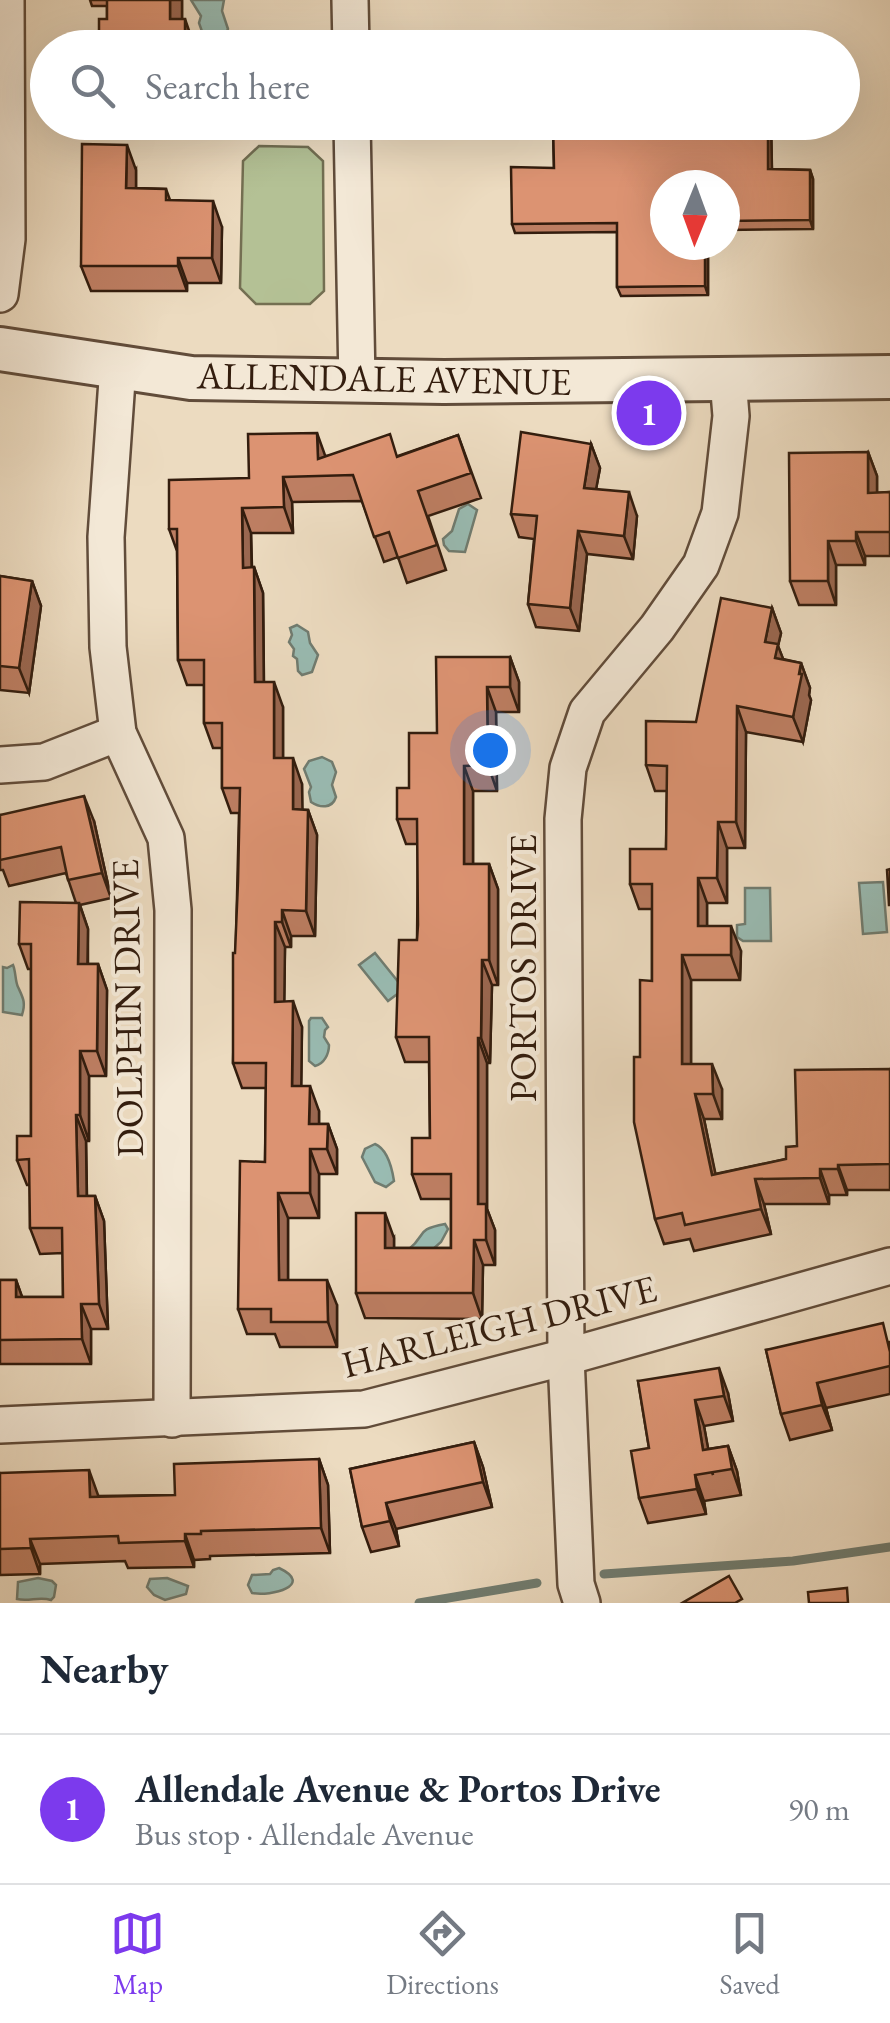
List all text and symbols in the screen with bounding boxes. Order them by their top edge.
search box [30,30,860,140]
icon: search [65,58,120,113]
text: Search here [145,61,310,110]
north arrow [650,170,740,260]
street label: ALLENDALE AVENUE [195,350,572,406]
pin: 1 [616,376,682,450]
your location [465,725,516,776]
street label: PORTOS DRIVE [498,834,547,1102]
street label: DOLPHIN DRIVE [100,859,154,1157]
street label: HARLEIGH DRIVE [337,1263,661,1389]
text: Nearby [40,1641,169,1696]
text: Allendale Avenue & Portos Drive [135,1764,661,1813]
text: 1 [64,1788,81,1830]
text: 90 m [788,1788,850,1830]
text: Bus stop · Allendale Avenue [135,1813,474,1855]
tab: Map [110,1906,165,2002]
tab: Directions [386,1906,499,2002]
tab: Saved [720,1906,780,2002]

